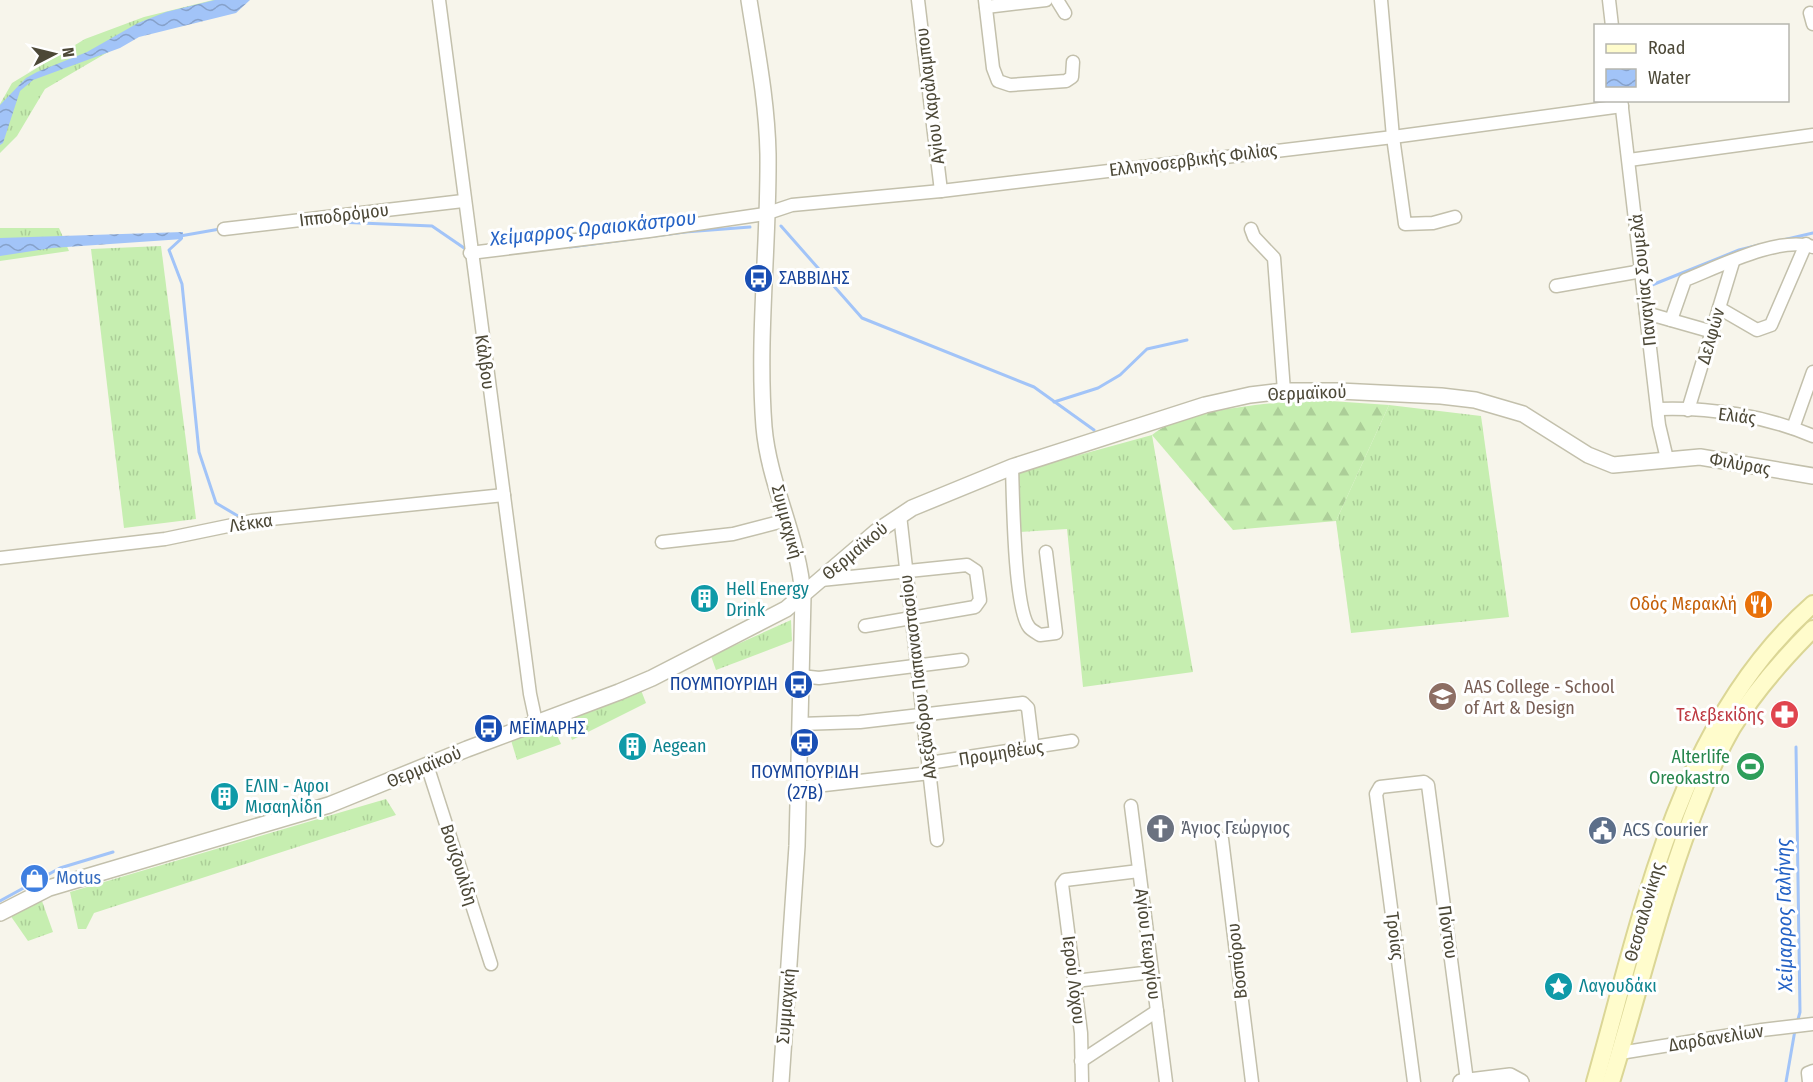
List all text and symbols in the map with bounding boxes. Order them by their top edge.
north arrow [24,24,84,84]
legend [1594,24,1789,102]
street label: Αγίου Χαράλαμπου [911,27,949,165]
text: Road [1648,37,1685,59]
text: N [58,46,78,58]
text: Water [1648,67,1691,89]
street label: Ελληνοσερβικής Φιλίας [1108,139,1279,181]
street label: Ιπποδρόμου [298,199,390,231]
water label: Χείμαρρος Ωραιοκάστρου [488,205,697,251]
street label: Παναγίας Σουμελά [1625,213,1661,347]
bus stop icon: ΣΑΒΒΙΔΗΣ [742,262,774,294]
place label: ΣΑΒΒΙΔΗΣ [779,267,850,289]
street label: Δελφών [1692,305,1730,367]
street label: Κάλβου [470,333,500,391]
street label: Θερμαϊκού [1267,381,1347,405]
street label: Ελιάς [1717,403,1757,429]
street label: Φιλύρας [1708,448,1773,480]
street label: Συμμαχική [767,483,807,561]
street label: Λέκκα [228,509,274,537]
street label: Θερμαϊκού [818,517,892,585]
street label: Αλεξάνδρου Παπαναστασίου [895,573,941,781]
place label: Hell Energy Drink [726,578,809,621]
building icon: Hell Energy Drink [689,583,721,615]
restaurant icon: Οδός Μερακλή [1742,588,1774,620]
place label: Οδός Μερακλή [1629,593,1737,615]
bus stop icon: ΠΟΥΜΠΟΥΡΙΔΗ [783,668,815,700]
place label: ΠΟΥΜΠΟΥΡΙΔΗ [670,673,778,695]
place label: AAS College - School of Art & Design [1464,676,1615,719]
school or university icon: AAS College - School of Art & Design [1427,681,1459,713]
pharmacy icon: Τελεβεκίδης [1769,699,1801,731]
place label: Τελεβεκίδης [1676,704,1764,726]
bus stop icon: ΜΕΪΜΑΡΗΣ [472,712,504,744]
place label: ΜΕΪΜΑΡΗΣ [509,717,586,739]
bus stop icon: ΠΟΥΜΠΟΥΡΙΔΗ (27Β) [789,727,821,759]
building icon: Aegean [616,730,648,762]
place label: Aegean [653,735,707,757]
street label: Προμηθέως [957,735,1045,771]
street label: Θερμαϊκού [383,741,465,793]
place label: Alterlife Oreokastro [1649,746,1730,789]
sports icon: Alterlife Oreokastro [1735,751,1767,783]
place label: ΠΟΥΜΠΟΥΡΙΔΗ (27Β) [751,761,859,804]
place label: ΕΛΙΝ - Αφοι Μισαηλίδη [245,775,329,818]
building icon: ΕΛΙΝ - Αφοι Μισαηλίδη [208,780,240,812]
church icon: Άγιος Γεώργιος [1144,812,1176,844]
public building icon: ACS Courier [1586,814,1618,846]
place label: Άγιος Γεώργιος [1181,817,1290,839]
place label: ACS Courier [1623,819,1709,841]
street label: Βουζουλίδη [436,822,482,908]
water label: Χείμαρρος Γαλήνης [1771,838,1797,993]
street label: Θεσσαλονίκης [1619,859,1669,964]
shop icon: Motus [19,862,51,894]
place label: Motus [56,867,102,889]
street label: Αγίου Γεωργίου [1130,887,1166,1001]
street label: Πόντου [1433,904,1463,960]
street label: Τροίας [1381,911,1409,962]
street label: Βοσπόρου [1222,922,1252,1000]
street label: Ιερού Λόχου [1058,934,1090,1026]
street label: Συμμαχική [772,967,800,1045]
place icon: Λαγουδάκι [1542,970,1574,1002]
place label: Λαγουδάκι [1579,975,1657,997]
street label: Δαρδανελίων [1667,1020,1765,1056]

